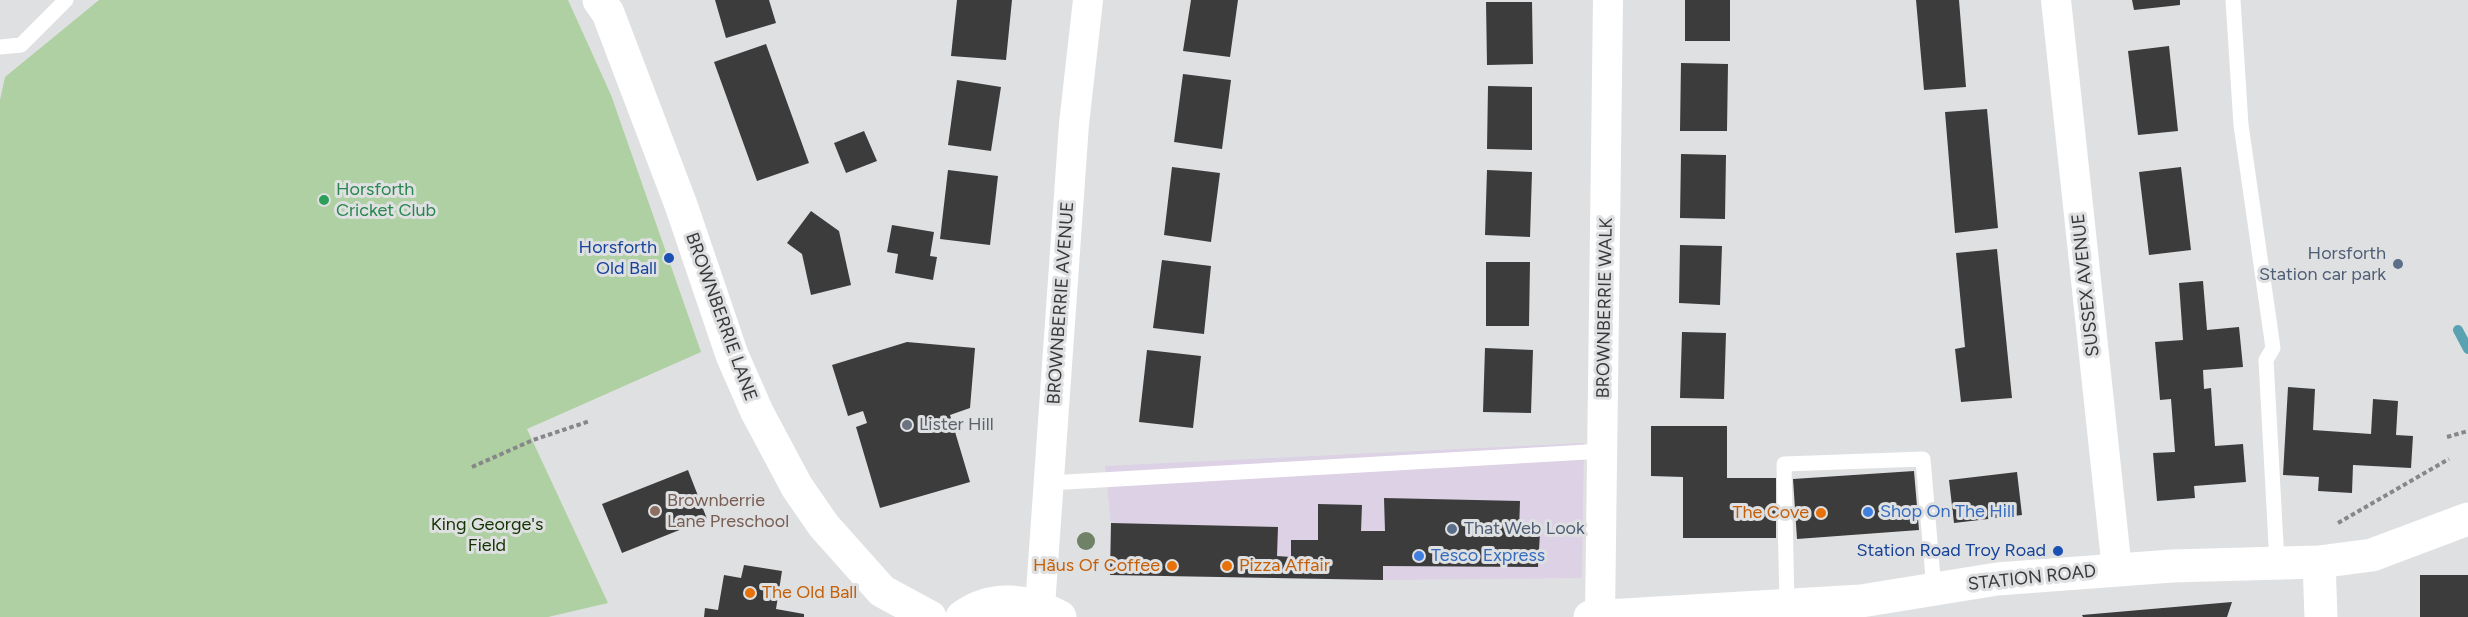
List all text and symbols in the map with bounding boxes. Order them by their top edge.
place label: Horsforth Cricket Club [336,179,436,222]
marker: Horsforth Cricket Club [317,193,331,207]
street label: BROWNBERRIE AVENUE [1043,201,1079,405]
street label: SUSSEX AVENUE [2068,212,2104,358]
street label: BROWNBERRIE WALK [1593,217,1617,399]
street label: BROWNBERRIE LANE [680,230,762,404]
place label: Horsforth Old Ball [579,237,657,280]
place label: Horsforth Station car park [2259,243,2386,286]
marker: Horsforth Old Ball [662,251,676,265]
marker: Horsforth Station car park [2391,257,2405,271]
place label: Lister Hill [919,414,994,436]
marker: Lister Hill [900,418,914,432]
place label: Brownberrie Lane Preschool [667,490,789,532]
place label: Shop On The Hill [1880,501,2015,523]
place label: The Cove [1733,502,1809,524]
marker: Brownberrie Lane Preschool [648,504,662,518]
marker: Shop On The Hill [1861,505,1875,519]
marker: The Cove [1814,506,1828,520]
park label: King George's Field [431,514,543,556]
place label: That Web Look [1464,518,1585,540]
marker: That Web Look [1445,522,1459,536]
place label: Station Road Troy Road [1856,540,2046,562]
marker: Station Road Troy Road [2051,544,2065,558]
place label: Tesco Express [1431,545,1545,567]
marker: Tesco Express [1412,549,1426,563]
place label: Hãus Of Coffee [1033,555,1160,577]
place label: Pizza Affair [1239,555,1330,577]
marker: Hãus Of Coffee [1165,559,1179,573]
marker: Pizza Affair [1220,559,1234,573]
street label: STATION ROAD [1967,561,2097,595]
place label: The Old Ball [762,582,857,604]
marker: The Old Ball [743,586,757,600]

